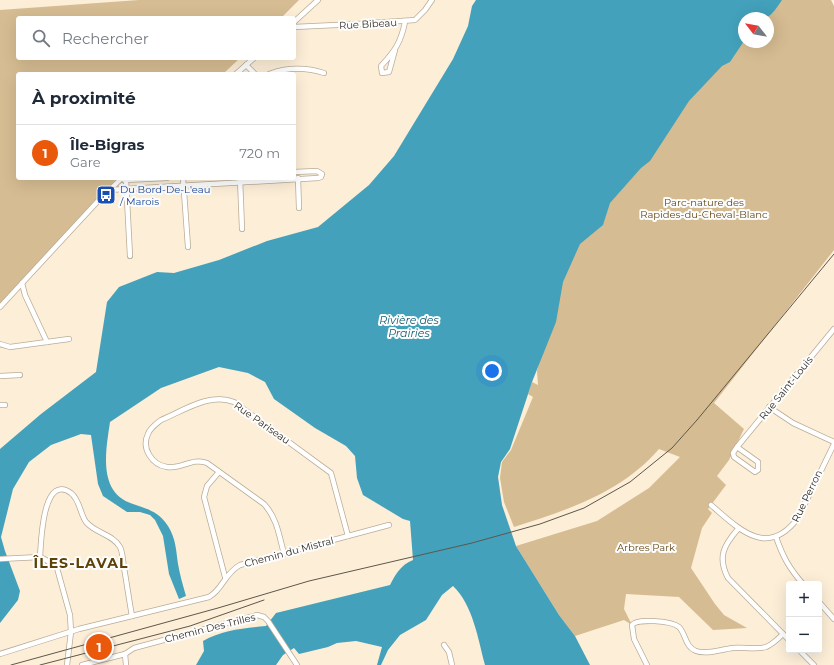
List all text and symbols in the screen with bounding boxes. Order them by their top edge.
north arrow [738,12,774,48]
search box [16,16,296,60]
street label: Rue Bibeau [339,16,397,32]
icon: search [30,27,52,49]
text: Rechercher [62,29,149,48]
text: À proximité [32,88,136,108]
text: Île-Bigras [70,135,144,154]
text: 1 [42,145,48,161]
text: 720 m [239,145,280,161]
text: Gare [70,154,101,170]
place label: Du Bord-De-L'eau / Marois [119,183,210,208]
bus stop icon: Du Bord-De-L'eau / Marois [95,184,117,206]
park label: Parc-nature des Rapides-du-Cheval-Blanc [640,196,768,221]
water label: Rivière des Prairies [379,313,440,340]
street label: Rue Saint-Louis [756,353,816,423]
your location [482,361,502,381]
street label: Rue Pariseau [231,399,293,447]
street label: Rue Perron [789,468,825,524]
street label: Chemin du Mistral [243,534,335,570]
park label: Arbres Park [617,541,675,554]
district label: ÎLES-LAVAL [33,554,128,572]
map controls [786,581,822,653]
button: + [786,581,822,617]
street label: Chemin Des Trilles [163,610,257,646]
button: − [786,617,822,653]
pin: 1 [86,632,112,662]

